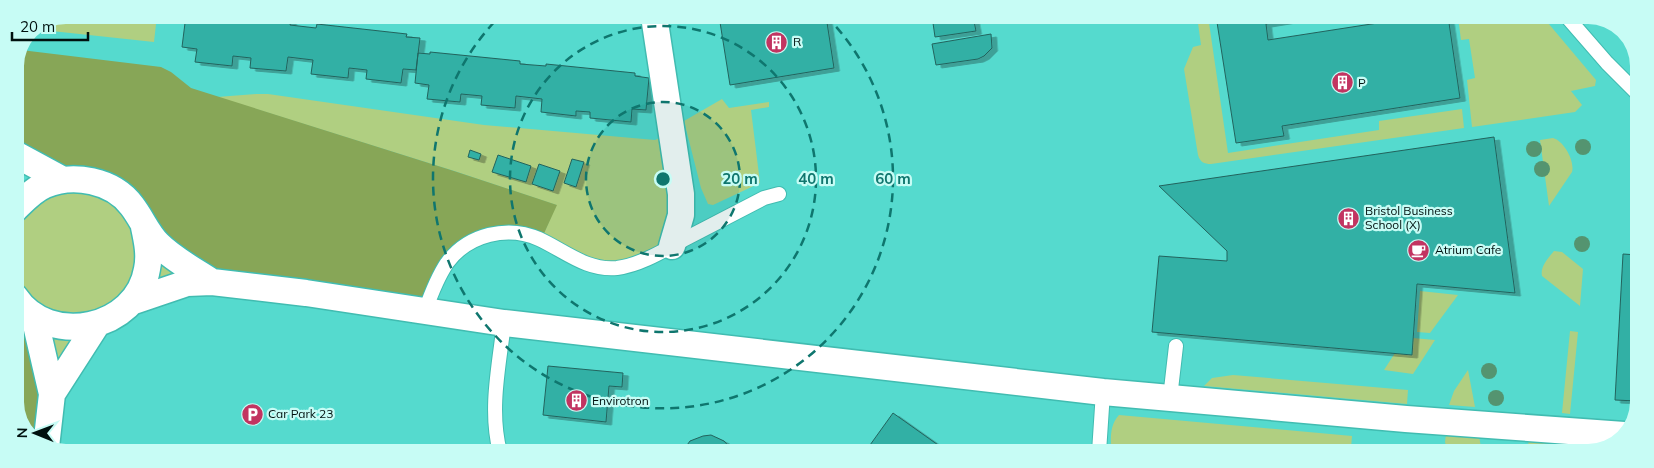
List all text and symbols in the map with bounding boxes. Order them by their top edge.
scale bar [12,10,89,42]
text: 20 m [20,17,55,36]
building icon: R [765,30,789,54]
place label: R [793,34,801,49]
building icon: P [1330,71,1354,95]
place label: P [1358,75,1366,90]
text: 20 m [722,169,758,188]
text: 40 m [798,169,834,188]
text: 60 m [875,169,911,188]
centre of rings [654,170,672,188]
place label: Bristol Business School (X) [1365,203,1453,232]
building icon: Bristol Business School (X) [1337,206,1361,230]
cafe icon: Atrium Cafe [1407,238,1431,262]
place label: Atrium Cafe [1435,242,1501,257]
building icon: Envirotron [564,389,588,413]
place label: Envirotron [592,393,649,408]
parking icon: Car Park 23 [240,402,264,426]
place label: Car Park 23 [268,406,334,421]
north arrow [10,408,60,458]
text: N [13,427,31,438]

